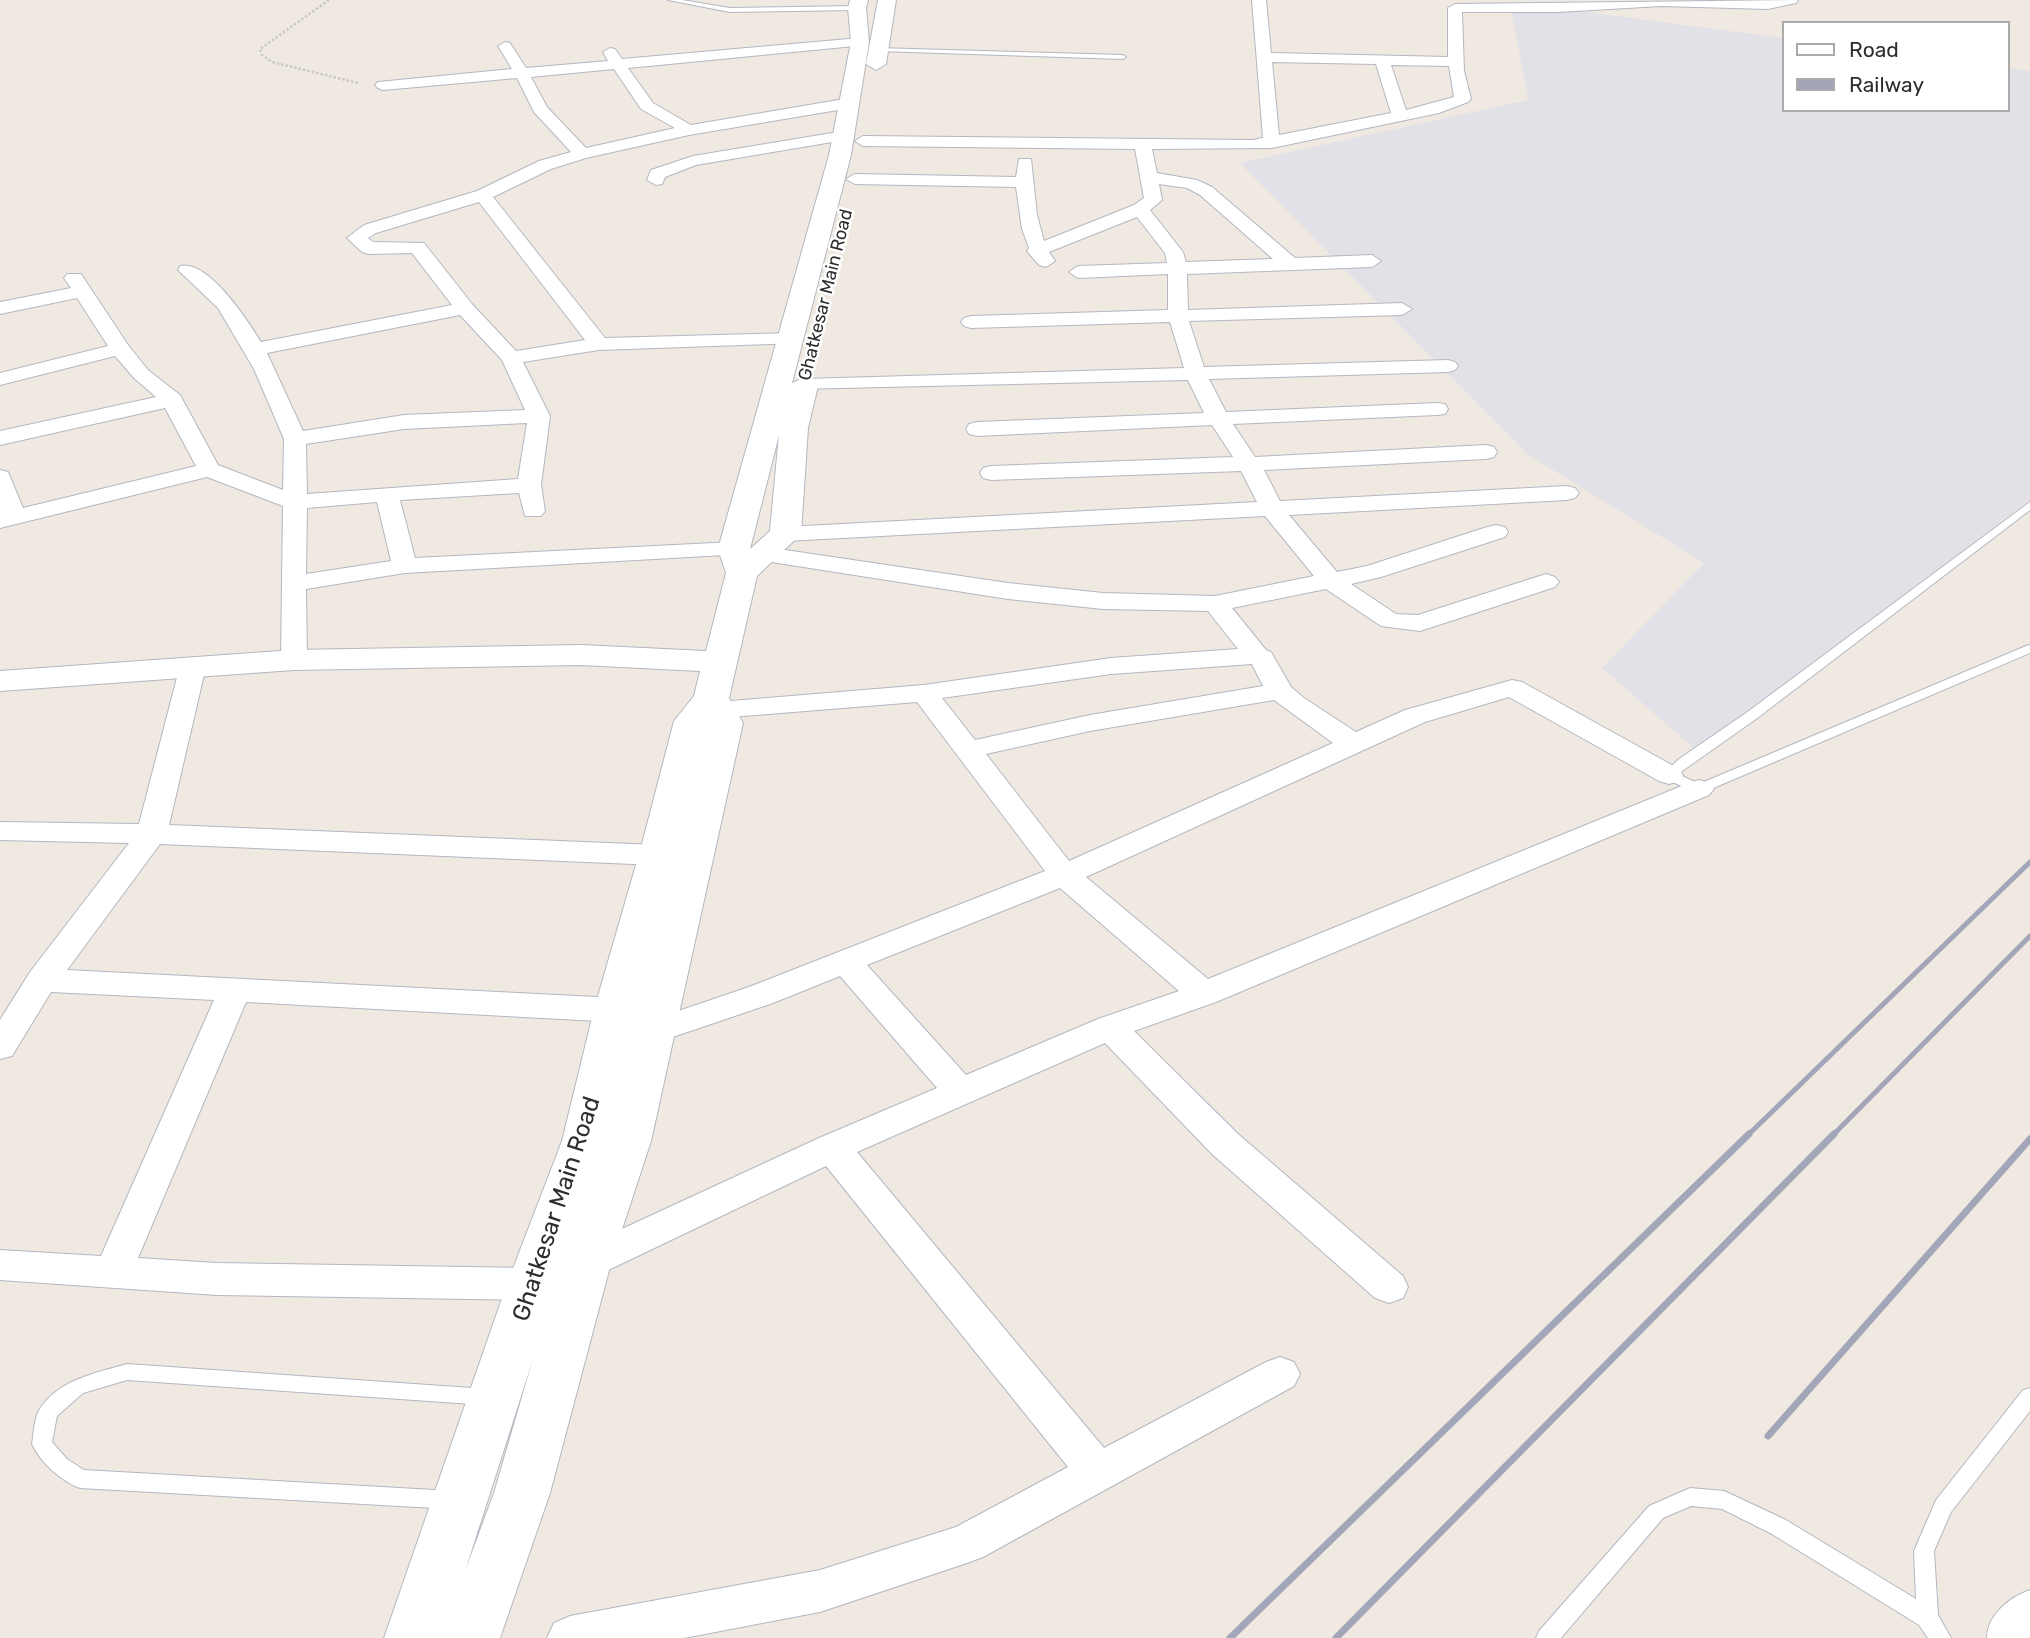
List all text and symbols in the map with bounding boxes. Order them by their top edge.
legend [1782,21,2009,112]
text: Road [1849,37,1899,62]
text: Railway [1849,72,1924,97]
street label: Ghatkesar Main Road [794,207,858,383]
street label: Ghatkesar Main Road [507,1093,607,1325]

